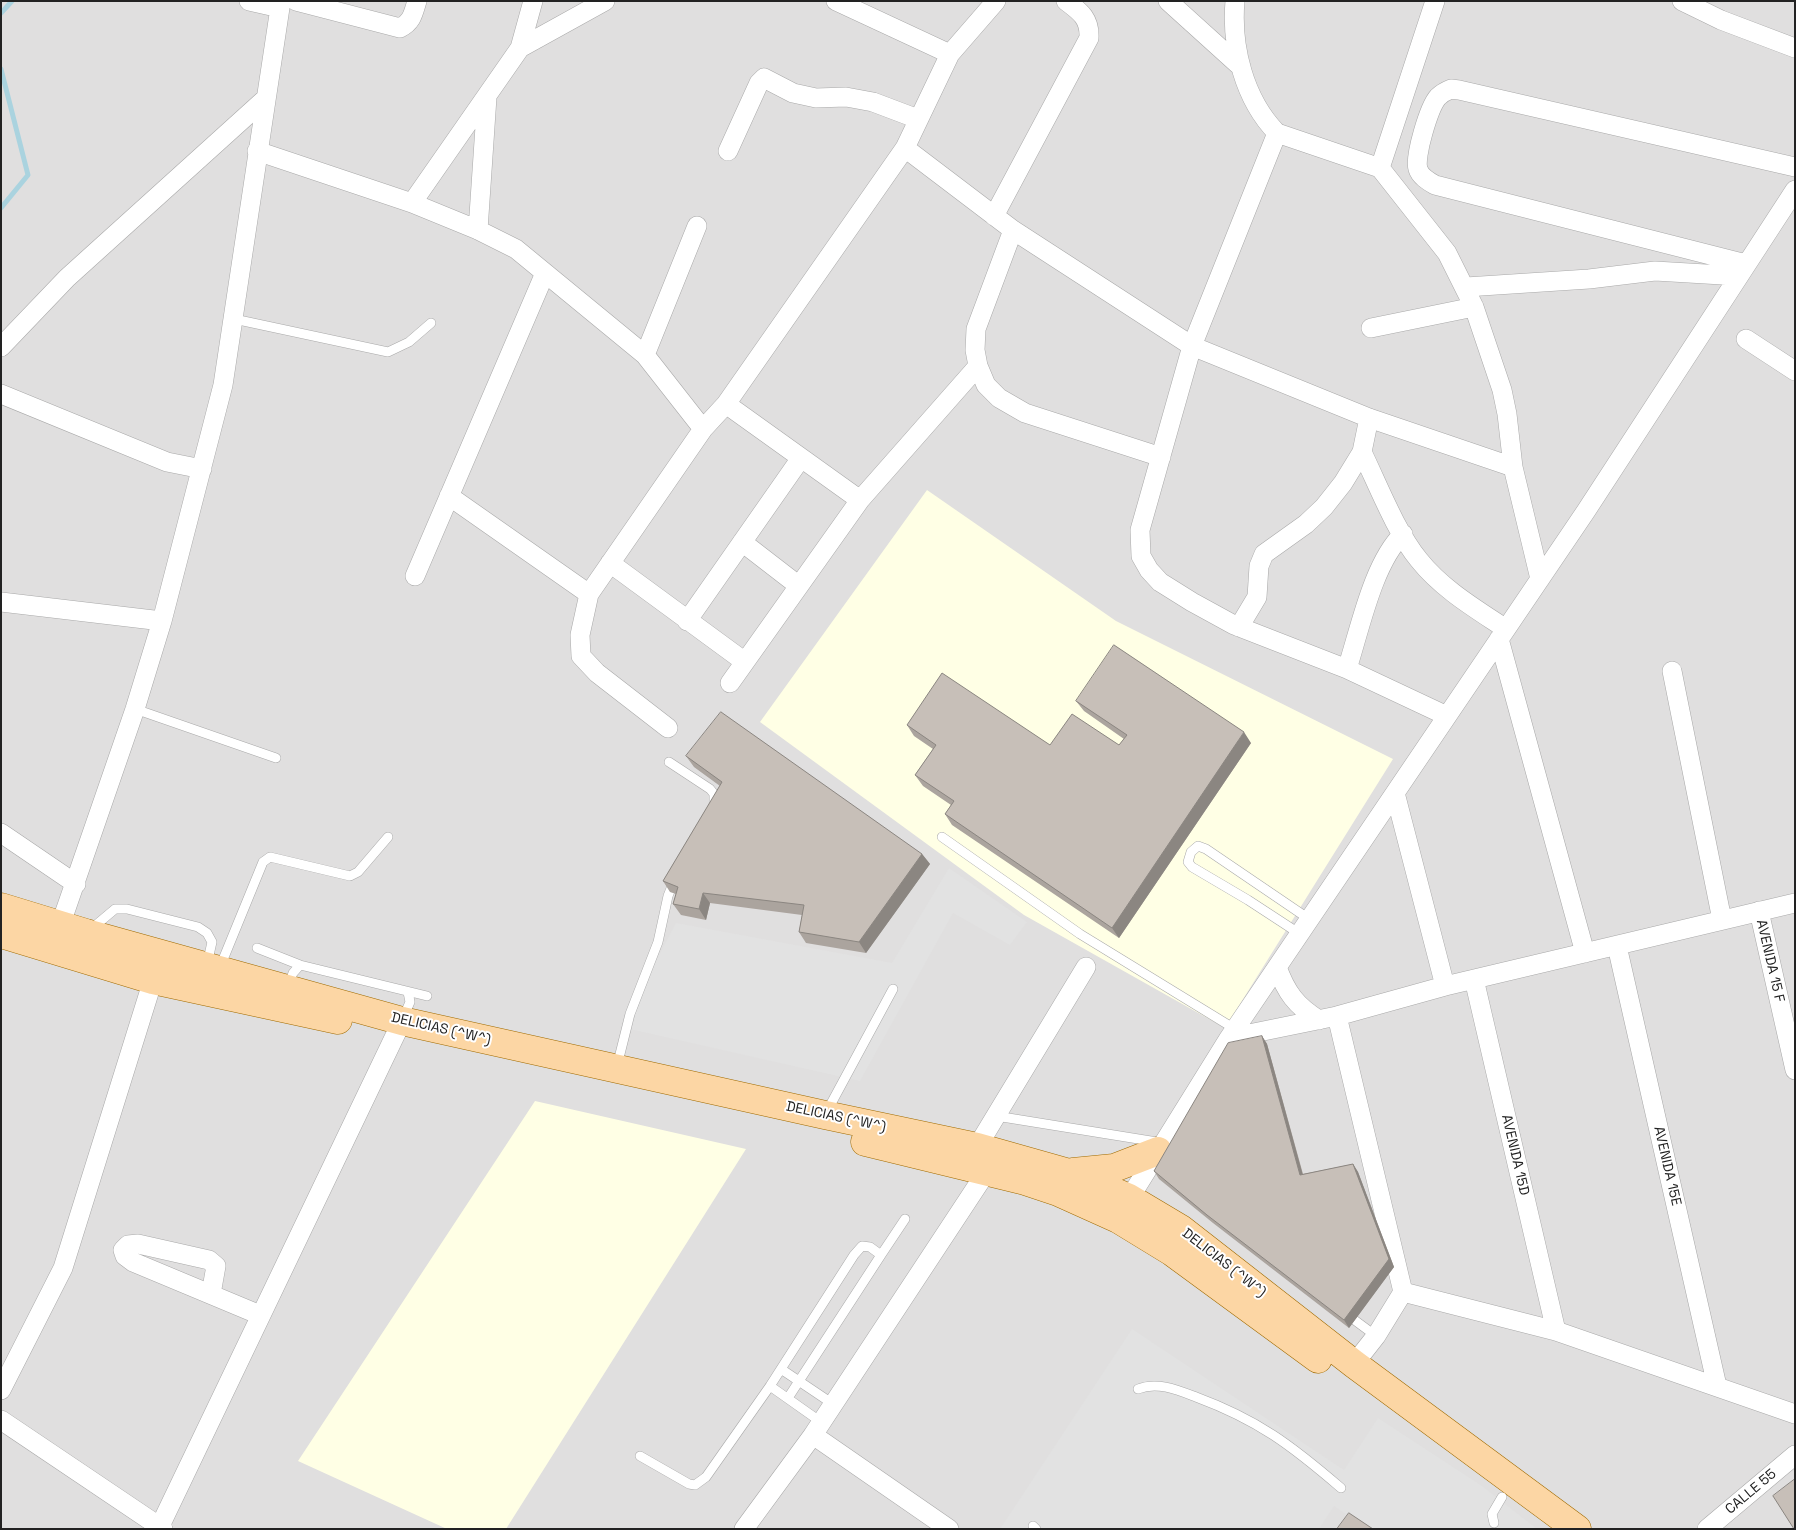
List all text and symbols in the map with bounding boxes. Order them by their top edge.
street label: AVENIDA 15 F [1752,918,1788,1004]
street label: DELICIAS (^W^) [390,1009,492,1049]
street label: DELICIAS (^W^) [784,1098,888,1136]
street label: AVENIDA 15D [1498,1113,1532,1197]
street label: AVENIDA 15E [1650,1125,1684,1207]
street label: DELICIAS (^W^) [1179,1225,1269,1301]
street label: CALLE 55 [1722,1466,1780,1518]

